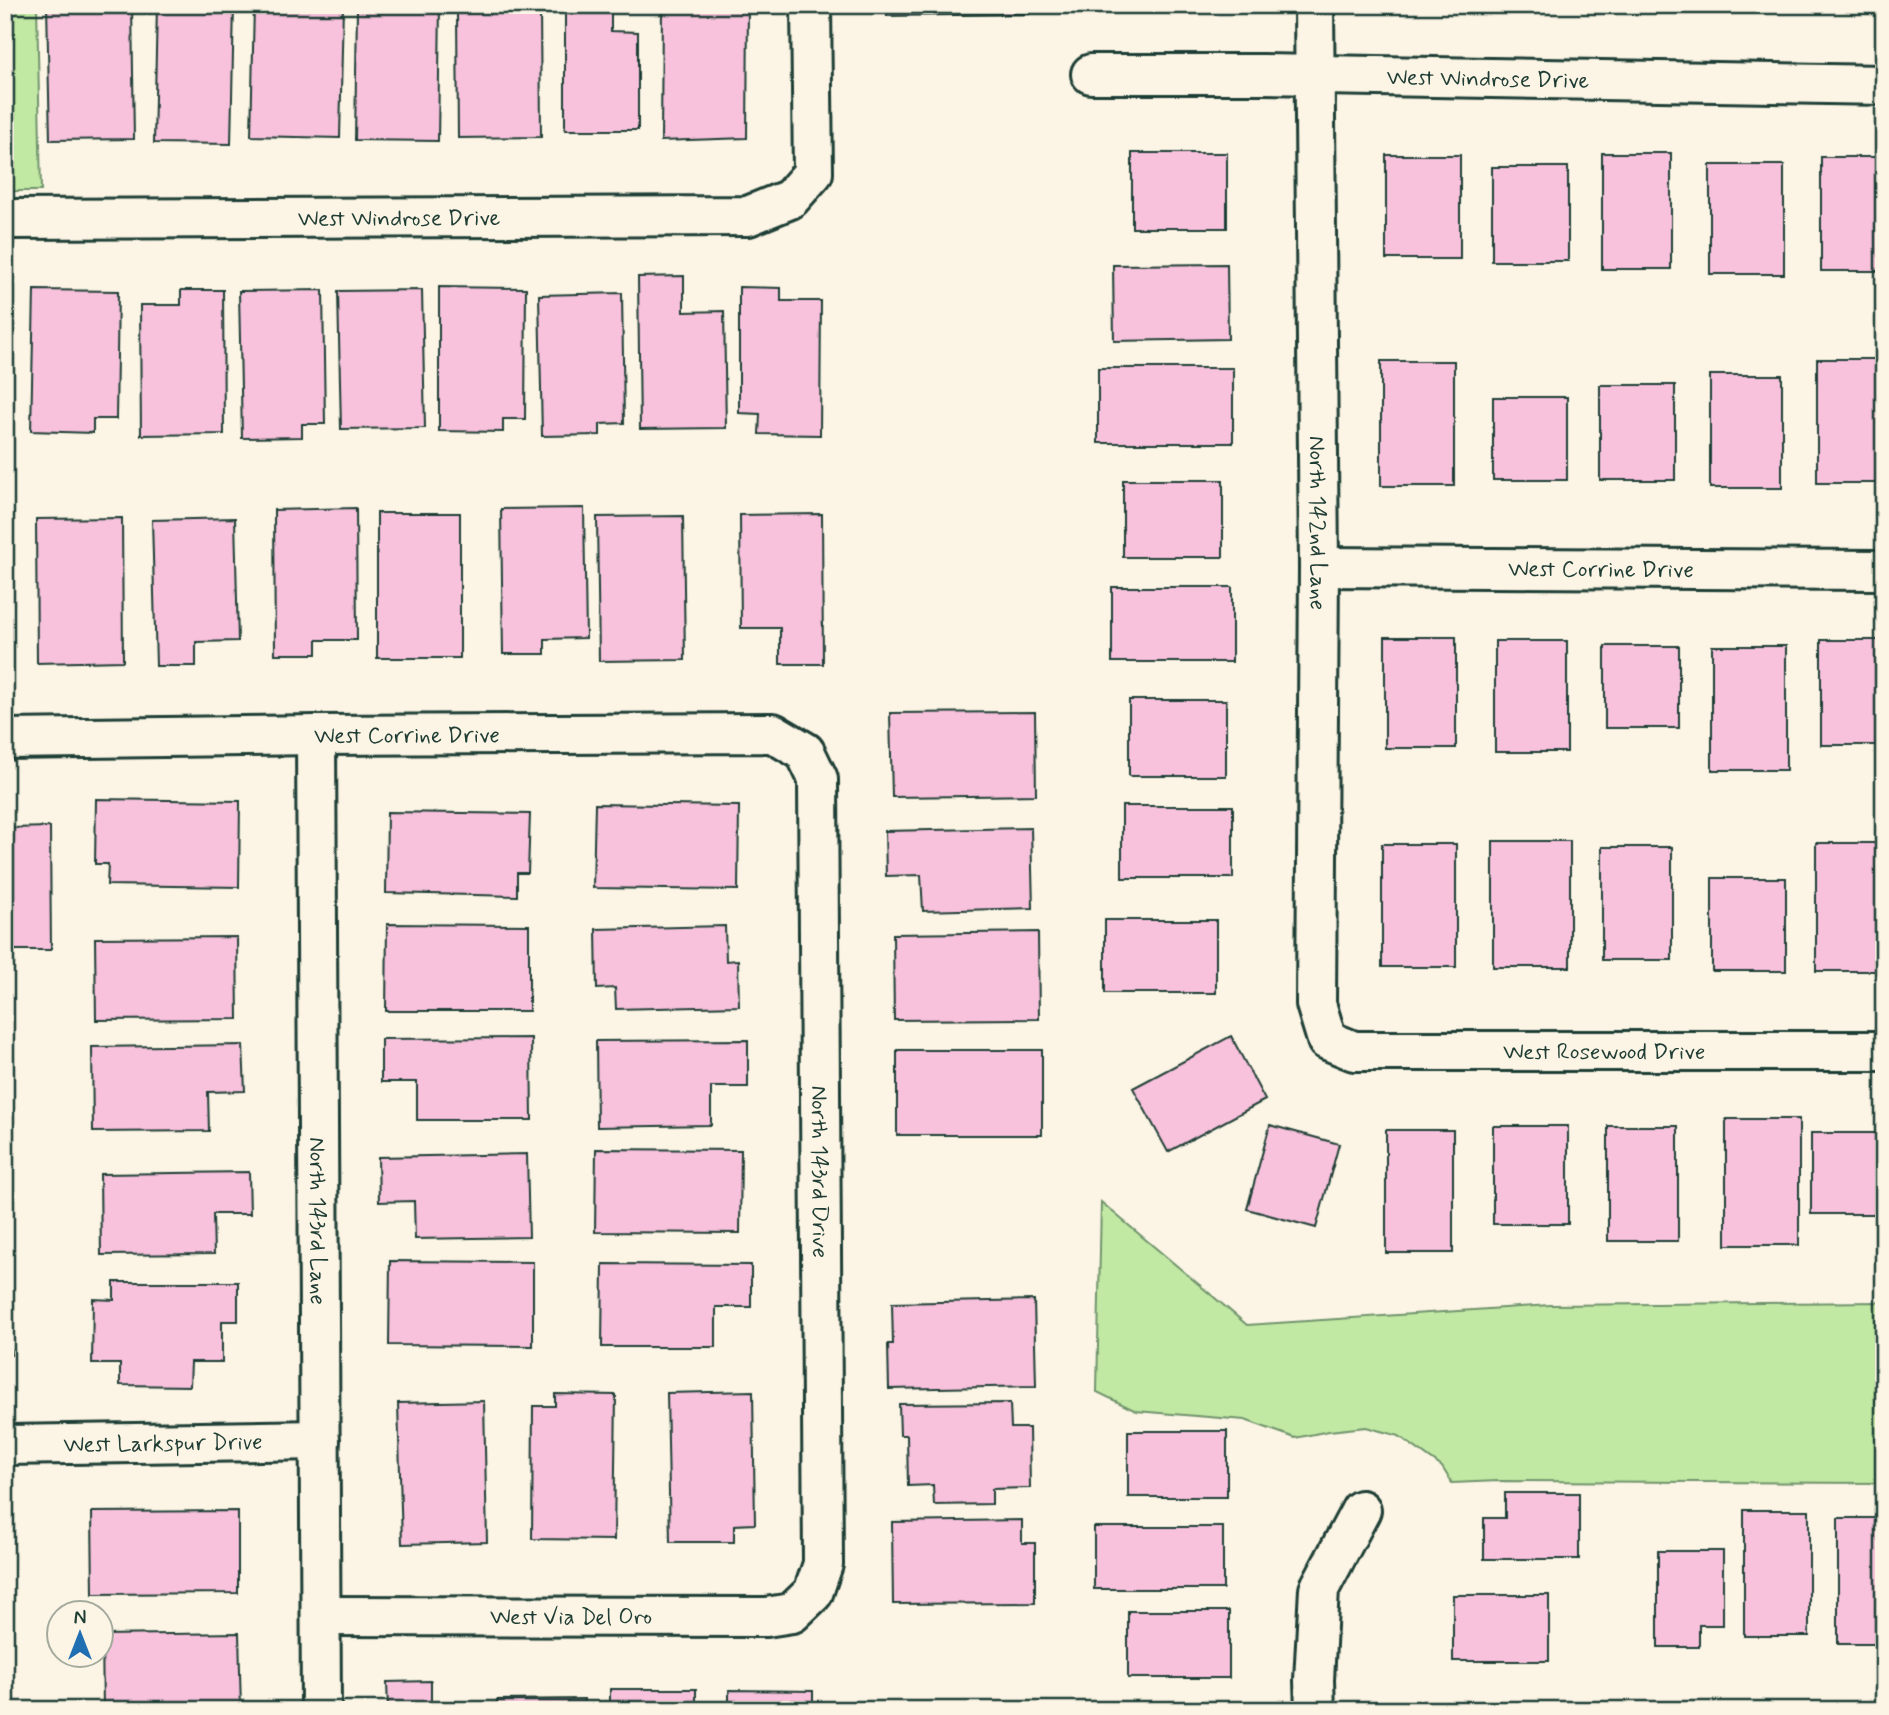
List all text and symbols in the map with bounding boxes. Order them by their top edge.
street label: West Windrose Drive [1386,63,1590,97]
street label: West Windrose Drive [298,204,501,235]
street label: North 142nd Lane [1301,436,1332,610]
street label: West Corrine Drive [1508,555,1694,586]
street label: West Corrine Drive [314,721,500,752]
street label: West Rosewood Drive [1503,1038,1705,1068]
street label: North 143rd Drive [803,1085,834,1258]
street label: North 143rd Lane [301,1137,332,1305]
street label: West Larkspur Drive [63,1428,263,1461]
north arrow [46,1600,116,1670]
street label: West Via Del Oro [490,1603,652,1633]
text: N [74,1606,86,1631]

